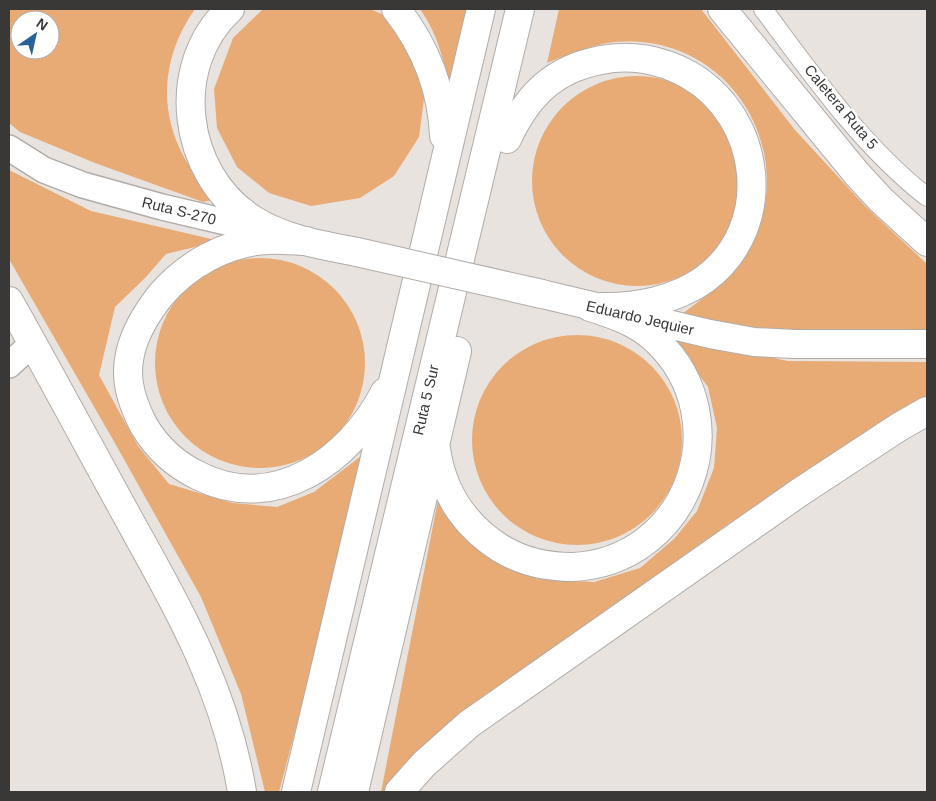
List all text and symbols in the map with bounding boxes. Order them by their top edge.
north arrow [10,10,60,60]
text: N [34,15,51,34]
street label: Caletera Ruta 5 [801,61,882,152]
street label: Ruta S-270 [140,193,218,228]
street label: Eduardo Jequier [585,297,696,338]
street label: Ruta 5 Sur [409,363,442,437]

